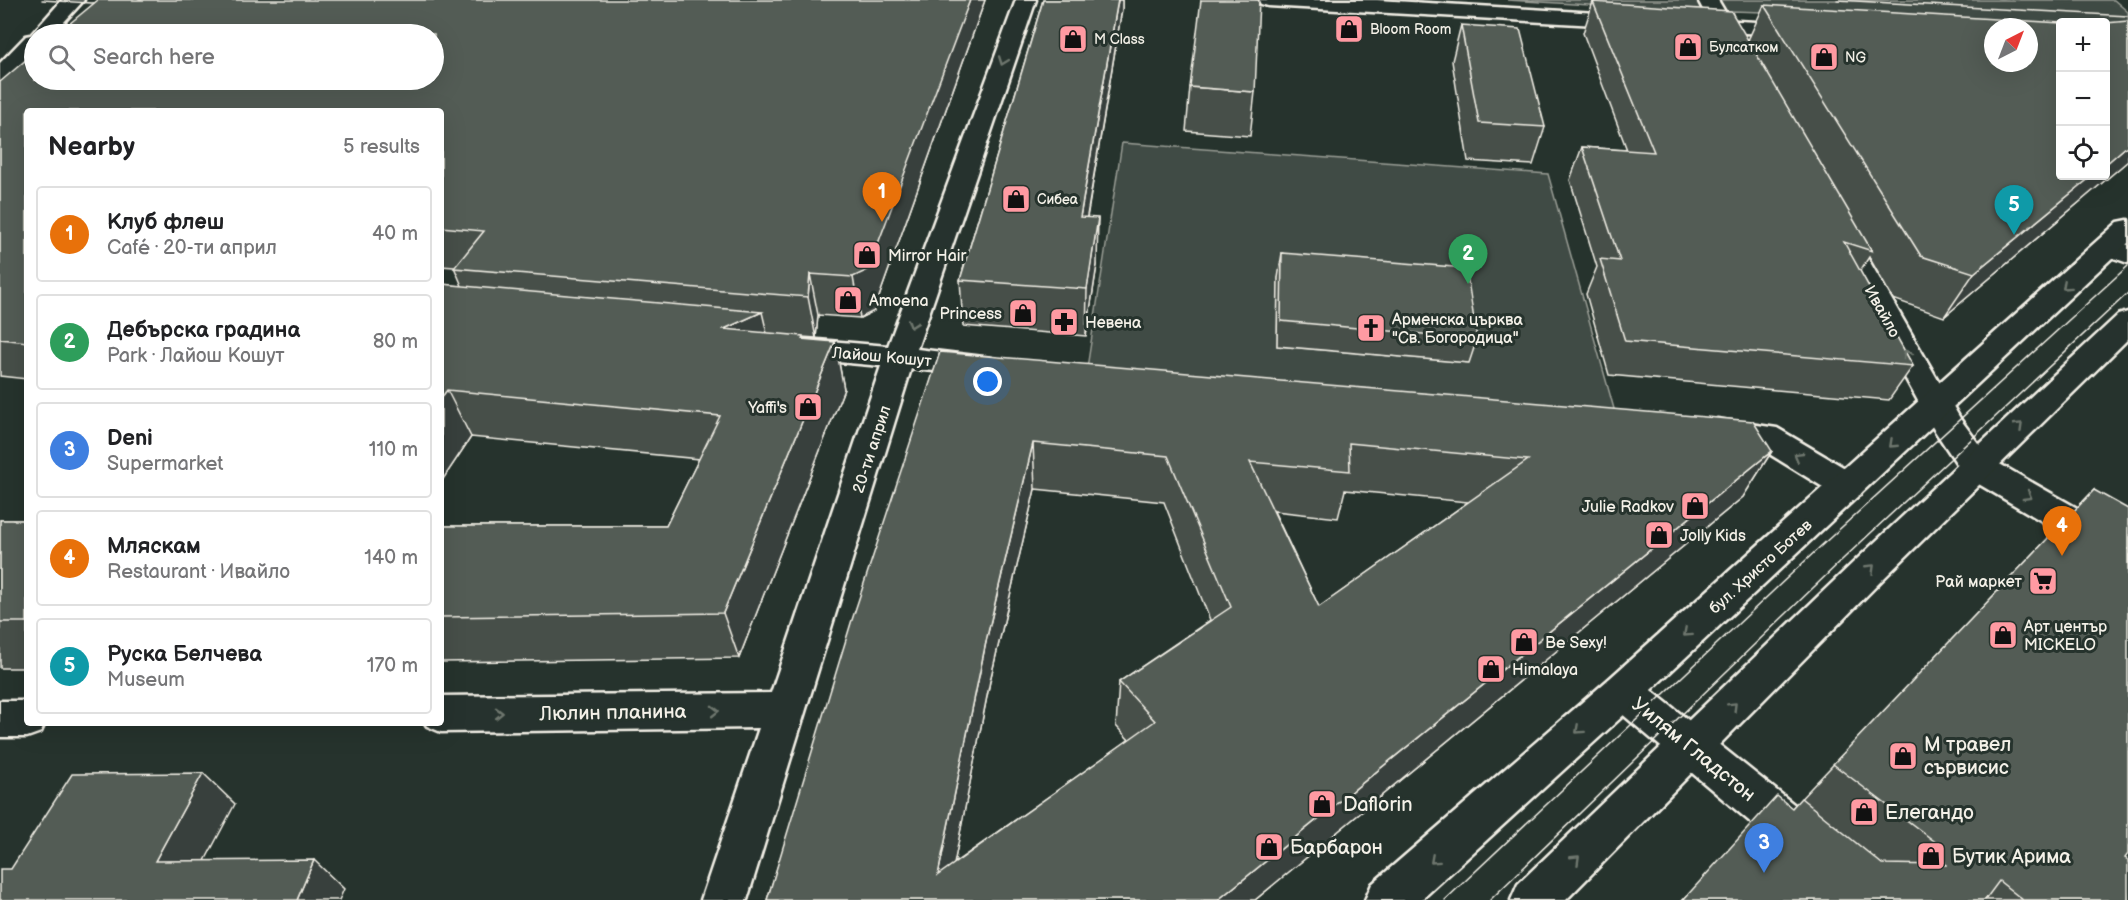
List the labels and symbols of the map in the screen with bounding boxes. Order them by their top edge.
shop icon: Bloom Room [1333,13,1365,45]
north arrow [1984,18,2038,72]
place label: Bloom Room [1370,21,1451,38]
shop icon: M Class [1057,23,1089,55]
place label: M Class [1094,31,1145,48]
shop icon: Булсатком [1672,31,1704,63]
place label: Булсатком [1709,39,1779,56]
shop icon: NG [1808,41,1840,73]
place label: NG [1845,49,1867,66]
one-way arrow [998,55,1010,66]
pin: 1 [862,172,902,222]
shop icon: Сибеа [1000,183,1032,215]
pin: 5 [1994,186,2034,235]
place label: Сибеа [1037,191,1079,208]
pin: 2 [1448,234,1488,284]
shop icon: Mirror Hair [851,239,883,271]
place label: Mirror Hair [888,247,966,266]
one-way arrow [2062,279,2073,290]
street label: Ивайло [1860,283,1904,341]
shop icon: Amoena [832,284,864,316]
place label: Amoena [869,292,929,311]
shop icon: Princess [1007,297,1039,329]
place label: Princess [940,305,1002,324]
pharmacy icon: Невена [1048,306,1080,338]
place label: Арменска църква "Св. Богородица" [1391,311,1523,348]
church icon: Арменска църква "Св. Богородица" [1355,312,1387,344]
place label: Невена [1085,314,1142,333]
one-way arrow [906,318,919,329]
street label: Лайош Кошут [830,344,933,371]
one-way arrow [1903,349,1914,360]
your location [973,367,1002,396]
shop icon: Yaffi's [792,391,824,423]
place label: Yaffi's [747,399,787,418]
street label: 20-ти април [849,403,896,496]
one-way arrow [2012,422,2022,433]
one-way arrow [1889,437,1900,448]
one-way arrow [1794,451,1804,463]
one-way arrow [2022,489,2032,500]
shop icon: Julie Radkov [1679,490,1711,522]
place label: Julie Radkov [1582,498,1674,517]
pin: 4 [2042,506,2082,556]
street label: бул. Христо Ботев [1706,516,1817,618]
shop icon: Jolly Kids [1643,519,1675,551]
place label: Jolly Kids [1680,527,1746,546]
one-way arrow [1865,564,1875,575]
supermarket icon: Рай маркет [2027,565,2059,597]
place label: Рай маркет [1935,573,2023,592]
place label: Арт център MICKELO [2023,618,2107,655]
shop icon: Арт център MICKELO [1987,619,2019,651]
one-way arrow [1683,625,1694,636]
shop icon: Be Sexy! [1508,626,1540,658]
place label: Be Sexy! [1545,634,1607,653]
shop icon: Himalaya [1475,653,1507,685]
place label: Himalaya [1512,661,1578,680]
street label: Уилям Гладстон [1627,693,1760,807]
street label: Люлин планина [538,700,687,726]
one-way arrow [1726,702,1737,713]
one-way arrow [711,705,720,717]
one-way arrow [495,707,504,720]
one-way arrow [1575,723,1586,734]
place label: М травел сървисис [1924,733,2011,780]
shop icon: М травел сървисис [1887,740,1919,772]
shop icon: Daflorin [1306,788,1338,820]
place label: Daflorin [1343,793,1413,817]
shop icon: Елегандо [1848,796,1880,828]
place label: Елегандо [1885,801,1974,825]
pin: 3 [1744,824,1784,873]
shop icon: Барбарон [1253,831,1285,863]
place label: Барбарон [1290,836,1383,860]
shop icon: Бутик Арима [1915,840,1947,872]
place label: Бутик Арима [1952,845,2071,869]
one-way arrow [1430,853,1440,864]
one-way arrow [1568,856,1579,867]

